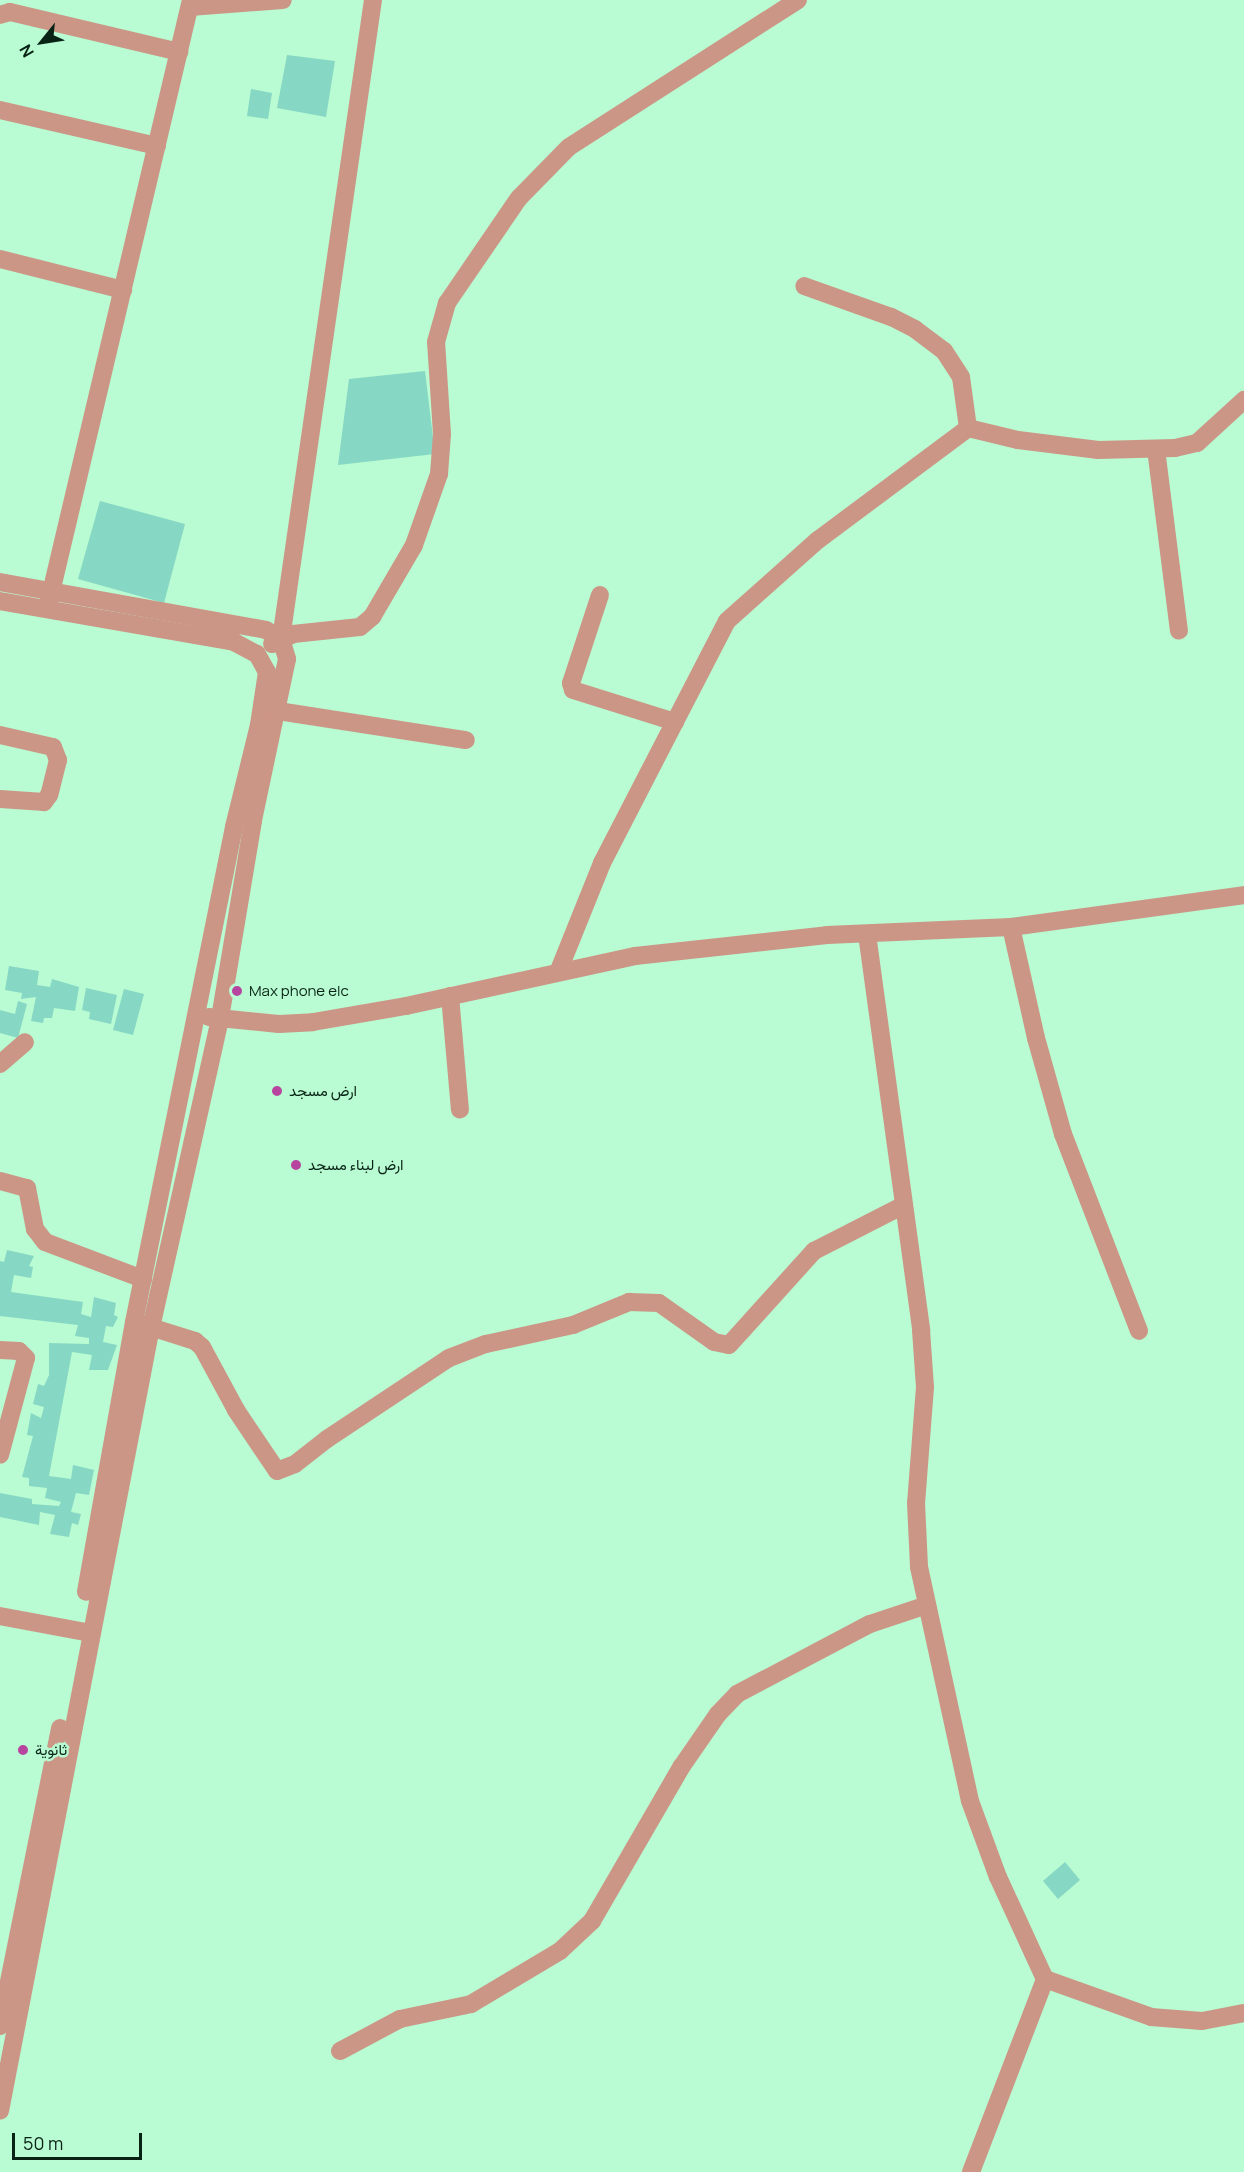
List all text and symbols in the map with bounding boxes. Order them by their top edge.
north arrow [12,12,72,72]
text: N [14,41,39,61]
place label: Max phone elc [249,982,349,1000]
marker: Max phone elc [230,984,244,998]
place label: ارض مسجد [289,1082,357,1100]
marker: ارض مسجد [270,1084,284,1098]
place label: ارض لبناء مسجد [308,1156,404,1174]
marker: ارض لبناء مسجد [289,1158,303,1172]
place label: ثانوية [35,1741,67,1759]
marker: ثانوية [16,1743,30,1757]
scale bar [15,2121,146,2159]
text: 50 m [23,2131,63,2155]

